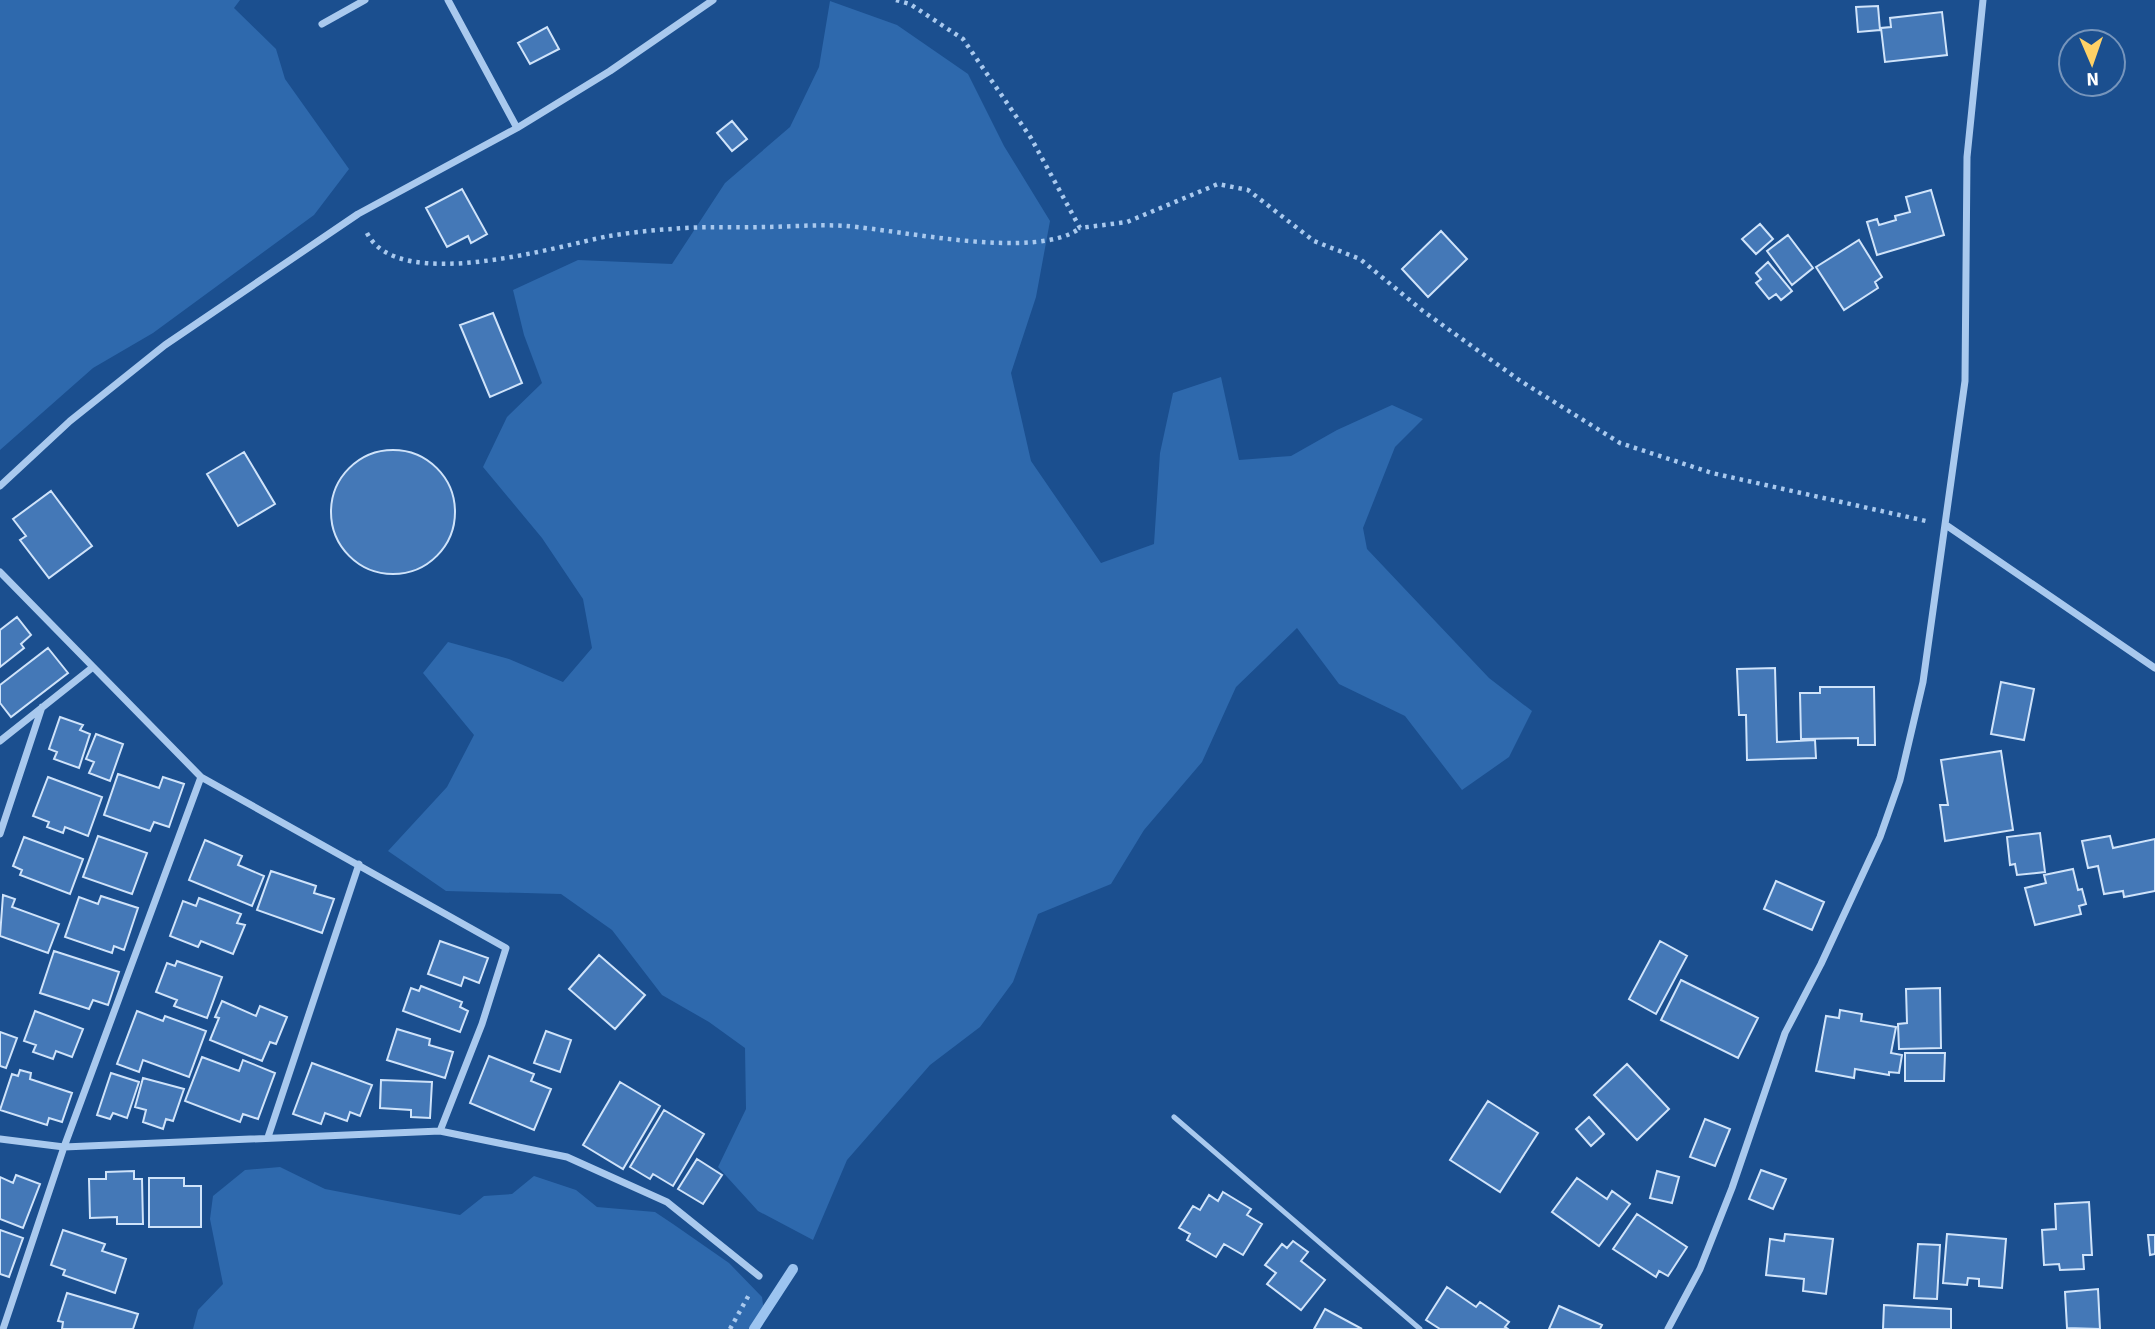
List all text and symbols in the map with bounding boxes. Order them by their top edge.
north arrow [2057,28,2127,98]
text: N [2086,65,2099,92]

